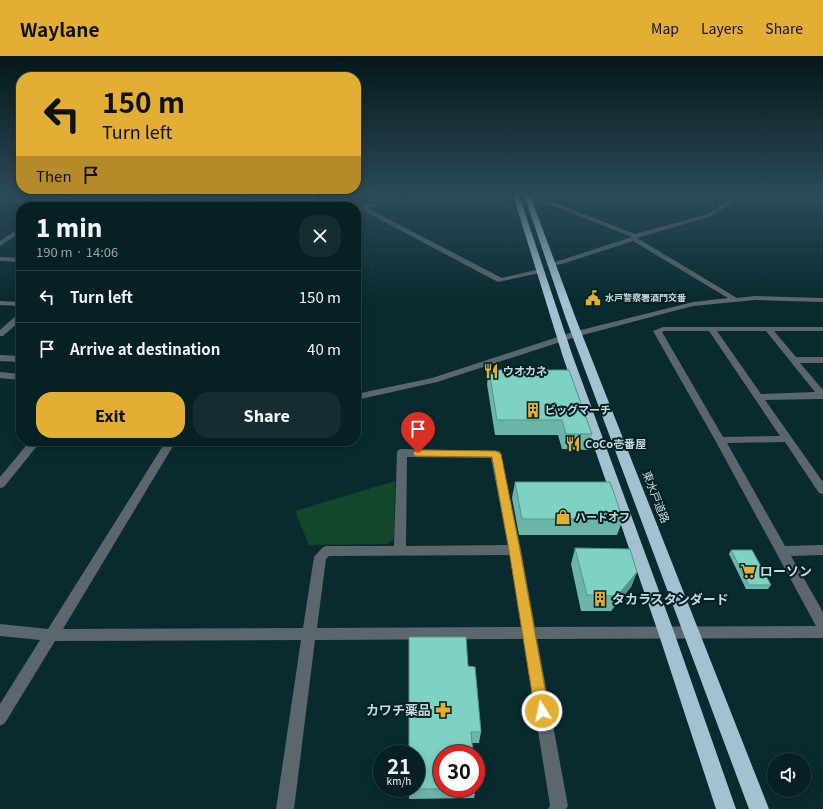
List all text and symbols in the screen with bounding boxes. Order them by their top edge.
text: Waylane [20,15,100,42]
text: Map [651,18,679,38]
text: Layers [701,18,743,38]
text: Share [765,18,803,38]
text: 150 m [102,81,185,121]
icon: left [36,88,88,140]
text: Turn left [102,118,172,144]
icon: arrive [80,164,102,186]
text: Then [36,165,72,186]
text: 1 min [36,209,102,244]
button: close [299,215,341,257]
text: 190 m · 14:06 [36,242,118,261]
icon: left [36,286,58,308]
text: Turn left [70,286,133,307]
text: 150 m [299,286,341,307]
public building icon: 水戸警察署酒門交番 [584,289,602,307]
place label: 水戸警察署酒門交番 [605,291,686,304]
icon: arrive [36,338,58,360]
text: Arrive at destination [70,338,220,359]
text: 40 m [307,338,341,359]
restaurant icon: ウオカネ [482,362,500,380]
place label: ウオカネ [503,362,547,378]
button: Exit [36,392,185,438]
button: Share [193,392,341,438]
building icon: ビッグマーチ [524,401,542,419]
place label: ビッグマーチ [545,401,611,417]
pin [401,412,435,453]
icon: arrive [407,418,429,440]
restaurant icon: CoCo壱番屋 [564,435,582,453]
place label: CoCo壱番屋 [585,435,646,451]
street label: 東水戸道路 [640,468,674,525]
shop icon: ハードオフ [554,508,572,526]
place label: ハードオフ [575,508,630,524]
place label: ローソン [760,561,812,580]
supermarket icon: ローソン [739,562,757,580]
place label: タカラスタンダード [612,589,729,608]
building icon: タカラスタンダード [591,590,609,608]
position arrow [521,690,563,732]
place label: カワチ薬品 [366,700,431,719]
pharmacy icon: カワチ薬品 [434,701,452,719]
speed limit sign: 30 [433,745,485,797]
text: 21 [387,751,411,780]
map controls [767,753,811,797]
button: sound [767,753,811,797]
text: km/h [387,773,411,788]

